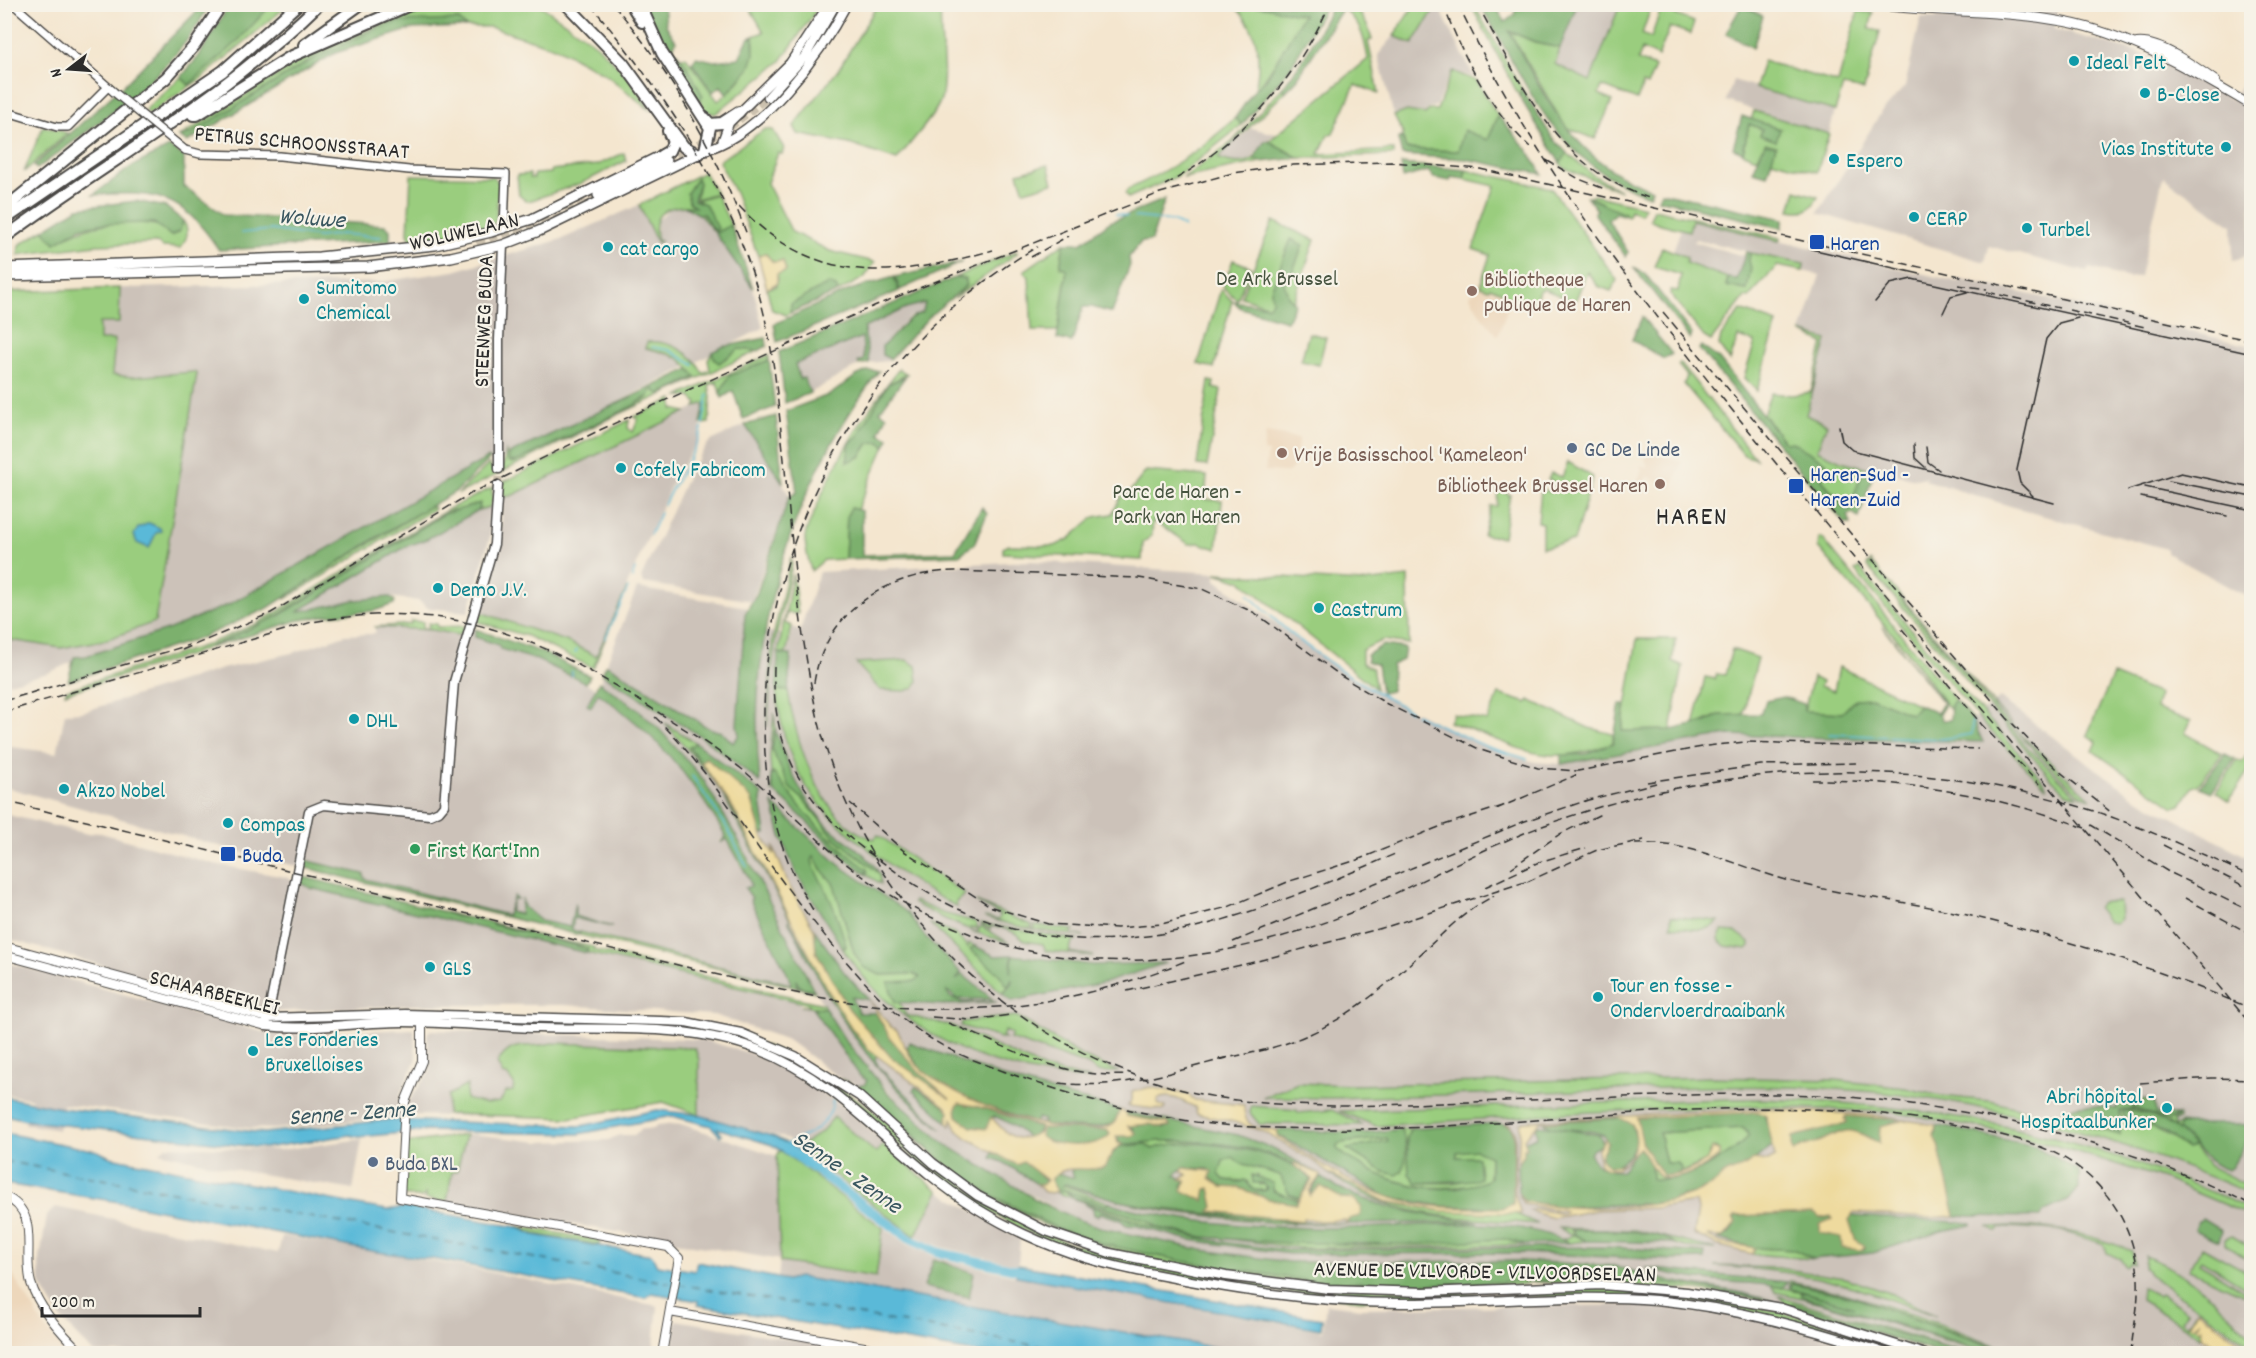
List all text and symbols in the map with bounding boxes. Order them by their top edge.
north arrow [39,39,99,99]
place label: Ideal Felt [2086,49,2166,80]
marker: Ideal Felt [2067,54,2081,68]
text: N [45,65,69,80]
place label: B-Close [2157,81,2220,112]
marker: B-Close [2138,86,2152,100]
street label: PETRUS SCHROONSSTRAAT [193,120,410,169]
place label: Vias Institute [2101,135,2214,166]
marker: Vias Institute [2219,140,2233,154]
place label: Espero [1846,147,1903,178]
marker: Espero [1827,152,1841,166]
water label: Woluwe [277,201,348,239]
place label: CERP [1926,205,1968,236]
street label: WOLUWELAAN [407,206,523,261]
marker: CERP [1907,210,1921,224]
place label: Turbel [2039,216,2090,247]
marker: Turbel [2020,221,2034,235]
place label: Haren [1830,230,1880,261]
marker: Haren [1808,233,1826,251]
place label: cat cargo [620,235,699,266]
marker: cat cargo [601,240,615,254]
street label: STEENWEG BUDA [468,254,503,388]
park label: De Ark Brussel [1216,265,1338,296]
place label: Bibliotheque publique de Haren [1484,266,1631,322]
place label: Sumitomo Chemical [316,274,397,330]
marker: Bibliotheque publique de Haren [1465,284,1479,298]
marker: Sumitomo Chemical [297,292,311,306]
place label: GC De Linde [1584,436,1680,467]
place label: Vrije Basisschool 'Kameleon' [1294,441,1527,472]
marker: GC De Linde [1565,441,1579,455]
marker: Vrije Basisschool 'Kameleon' [1275,446,1289,460]
place label: Cofely Fabricom [633,456,766,487]
marker: Cofely Fabricom [614,461,628,475]
place label: Haren-Sud - Haren-Zuid [1810,461,1909,517]
place label: Bibliotheek Brussel Haren [1437,472,1648,503]
marker: Bibliotheek Brussel Haren [1653,477,1667,491]
marker: Haren-Sud - Haren-Zuid [1787,477,1805,495]
park label: Parc de Haren - Park van Haren [1112,478,1242,534]
district label: HAREN [1656,500,1728,537]
place label: Demo J.V. [450,576,527,607]
marker: Demo J.V. [431,581,445,595]
place label: Castrum [1331,596,1402,627]
marker: Castrum [1312,601,1326,615]
place label: DHL [366,707,398,738]
marker: DHL [347,712,361,726]
place label: Akzo Nobel [76,777,165,808]
marker: Akzo Nobel [57,782,71,796]
place label: Compas [240,811,306,842]
marker: Compas [221,816,235,830]
place label: First Kart'Inn [427,837,540,868]
place label: Buda [242,842,283,873]
marker: First Kart'Inn [408,842,422,856]
marker: Buda [219,845,237,863]
place label: GLS [442,955,472,986]
marker: GLS [423,960,437,974]
street label: SCHAARBEEKLEI [146,963,283,1026]
place label: Tour en fosse - Ondervloerdraaibank [1610,972,1785,1028]
marker: Tour en fosse - Ondervloerdraaibank [1591,990,1605,1004]
place label: Les Fonderies Bruxelloises [265,1026,379,1082]
marker: Les Fonderies Bruxelloises [246,1044,260,1058]
place label: Abri hôpital - Hospitaalbunker [2020,1083,2156,1139]
water label: Senne - Zenne [288,1094,418,1136]
marker: Abri hôpital - Hospitaalbunker [2160,1101,2174,1115]
water label: Senne - Zenne [785,1123,909,1225]
place label: Buda BXL [385,1150,458,1181]
marker: Buda BXL [366,1155,380,1169]
street label: AVENUE DE VILVORDE - VILVOORDSELAAN [1313,1255,1656,1292]
scale bar [42,1280,200,1318]
text: 200 m [51,1291,95,1316]

